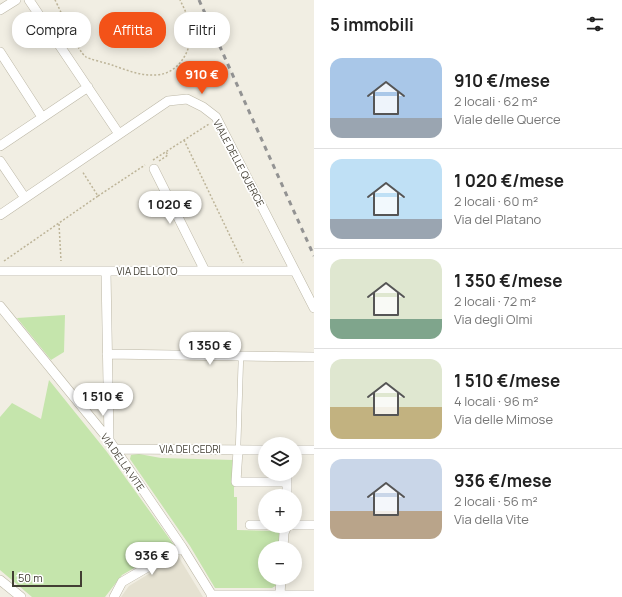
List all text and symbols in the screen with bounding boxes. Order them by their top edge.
chip: Compra [12,12,91,48]
chip: Affitta [99,12,166,48]
chip: Filtri [174,12,230,48]
text: 5 immobili [330,13,414,36]
icon: filters [584,13,606,35]
pin: 910 € [174,61,230,95]
text: 910 € [185,65,219,83]
text: 910 €/mese [454,69,550,92]
icon: home [362,74,410,122]
text: 2 locali · 62 m² [454,92,538,110]
text: Viale delle Querce [454,110,561,128]
street label: VIALE DELLE QUERCE [210,117,268,209]
text: 1 020 €/mese [454,169,564,192]
icon: home [362,175,410,223]
pin: 1 020 € [133,191,207,225]
text: 2 locali · 60 m² [454,192,538,210]
text: 1 020 € [148,195,192,213]
text: Via del Platano [454,210,541,228]
street label: VIA DEL LOTO [117,264,177,278]
text: 1 350 €/mese [454,269,563,292]
icon: home [362,275,410,323]
text: 2 locali · 72 m² [454,292,536,310]
text: Via degli Olmi [454,310,533,328]
pin: 1 350 € [173,332,247,366]
text: 1 350 € [188,336,232,354]
text: 1 510 €/mese [454,369,560,392]
icon: home [362,375,410,423]
pin: 1 510 € [66,383,140,417]
text: 1 510 € [82,387,124,405]
text: 4 locali · 96 m² [454,392,539,410]
text: Via delle Mimose [454,410,553,428]
street label: VIA DELLA VITE [98,430,148,494]
map controls [258,437,302,585]
button: layers [258,437,302,481]
street label: VIA DEI CEDRI [159,442,221,456]
text: 936 €/mese [454,469,552,492]
icon: home [362,475,410,523]
button: + [258,489,302,533]
text: 2 locali · 56 m² [454,492,538,510]
text: Via della Vite [454,510,529,528]
button: − [258,541,302,585]
pin: 936 € [124,542,180,576]
text: 936 € [134,546,170,564]
scale bar [12,569,82,588]
text: 50 m [18,570,43,585]

